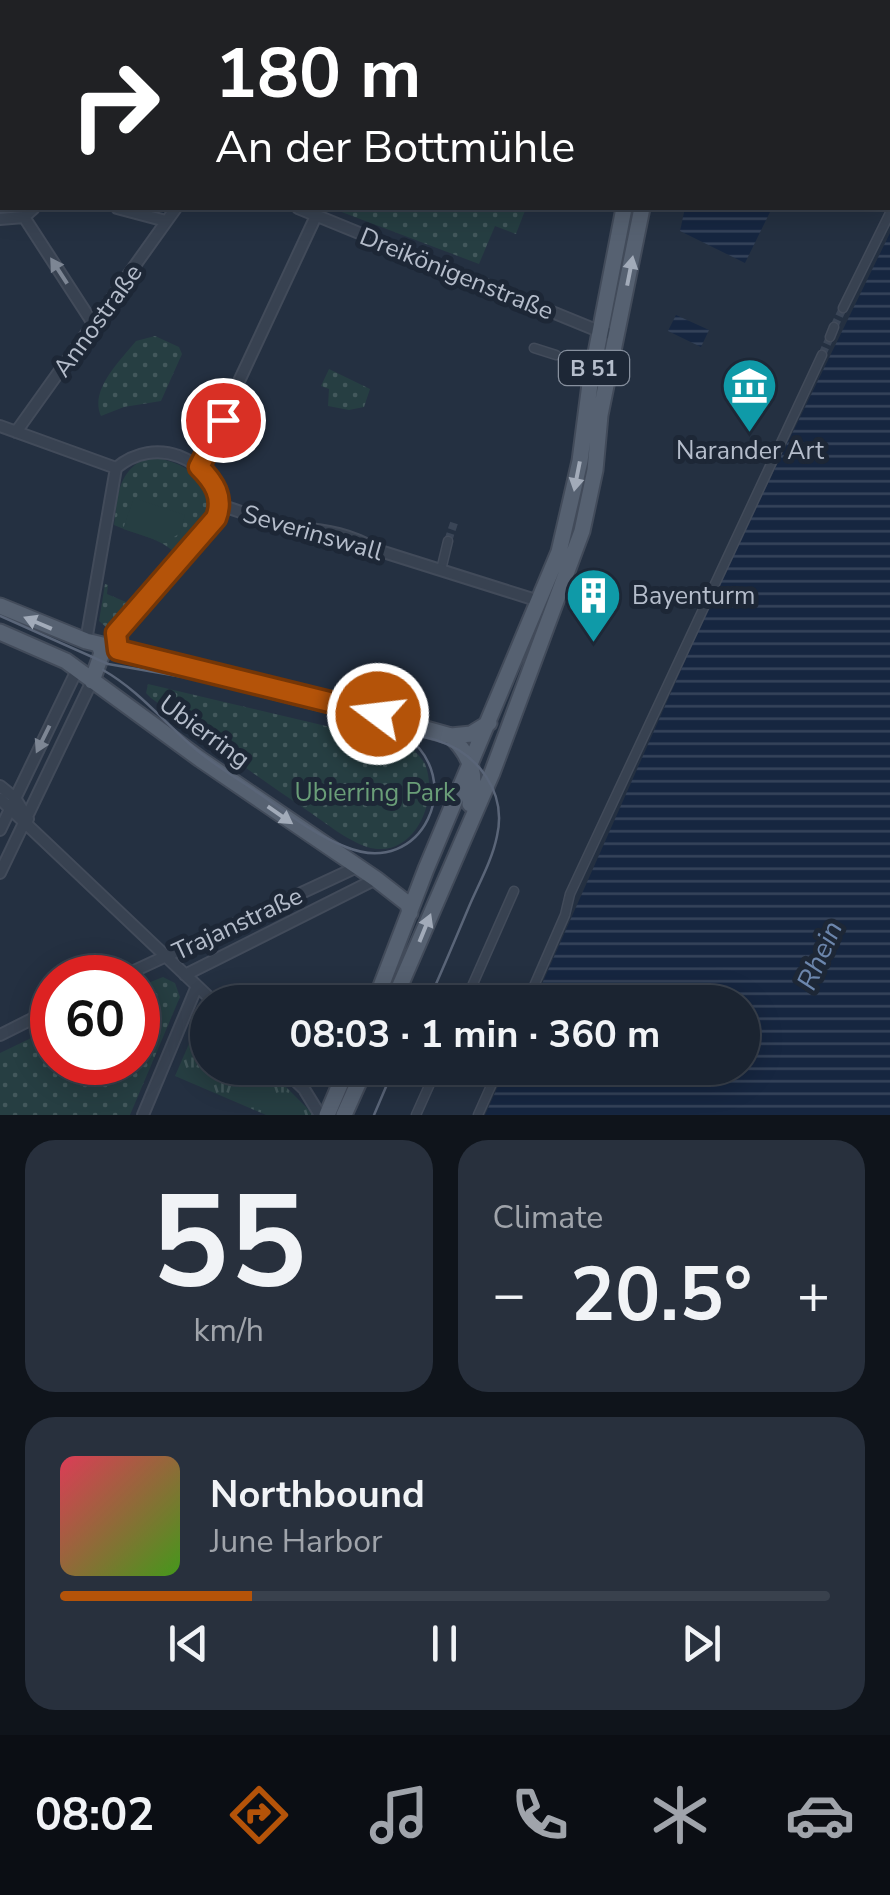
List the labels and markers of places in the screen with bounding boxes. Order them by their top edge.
museum icon: Narander Art [720,356,780,435]
pin [181,378,266,463]
place label: Narander Art [676,434,824,468]
building icon: Bayenturm [563,565,623,644]
place label: Bayenturm [632,579,755,613]

